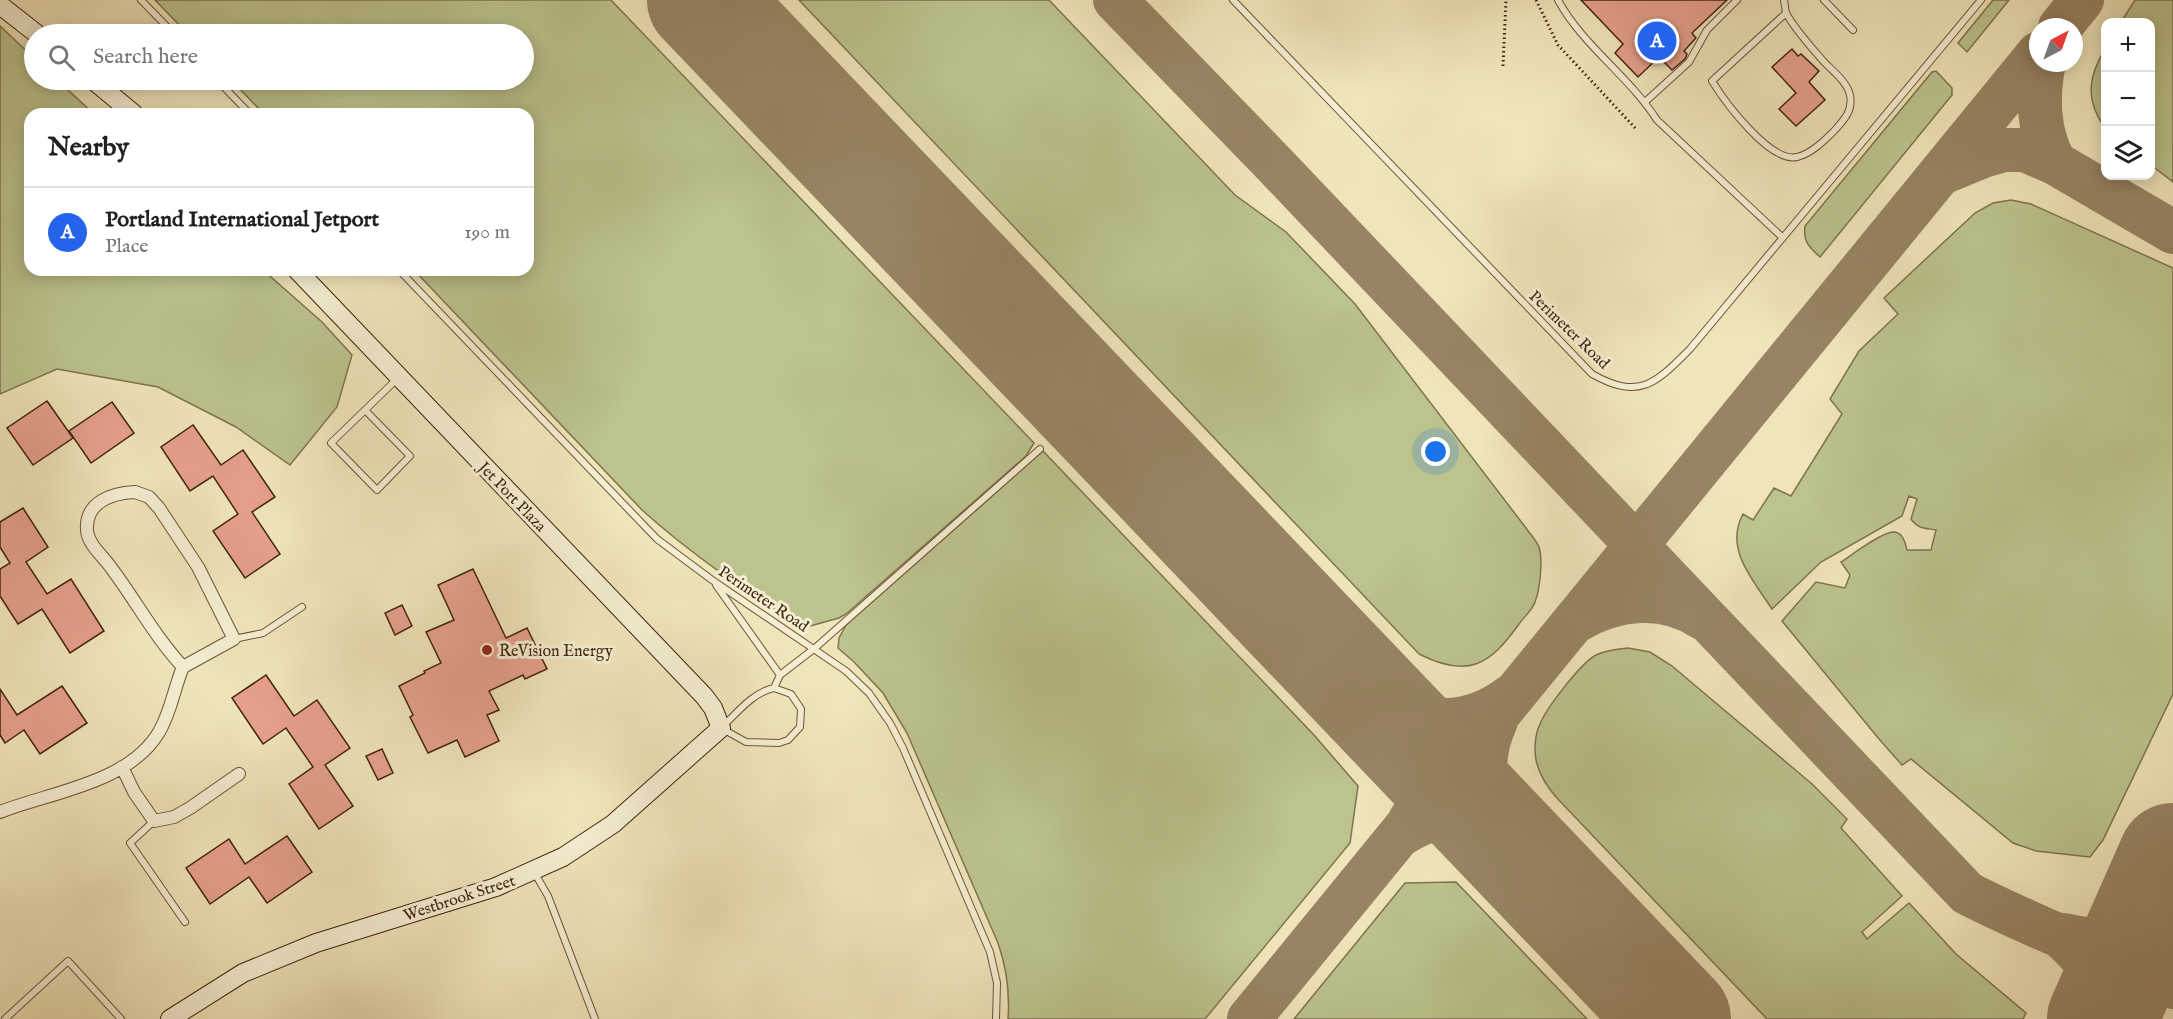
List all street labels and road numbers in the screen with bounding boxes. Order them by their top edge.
street label: Perimeter Road [1524,287,1613,374]
street label: Jet Port Plaza [472,457,550,537]
street label: Perimeter Road [714,562,812,637]
street label: Westbrook Street [401,871,518,926]

